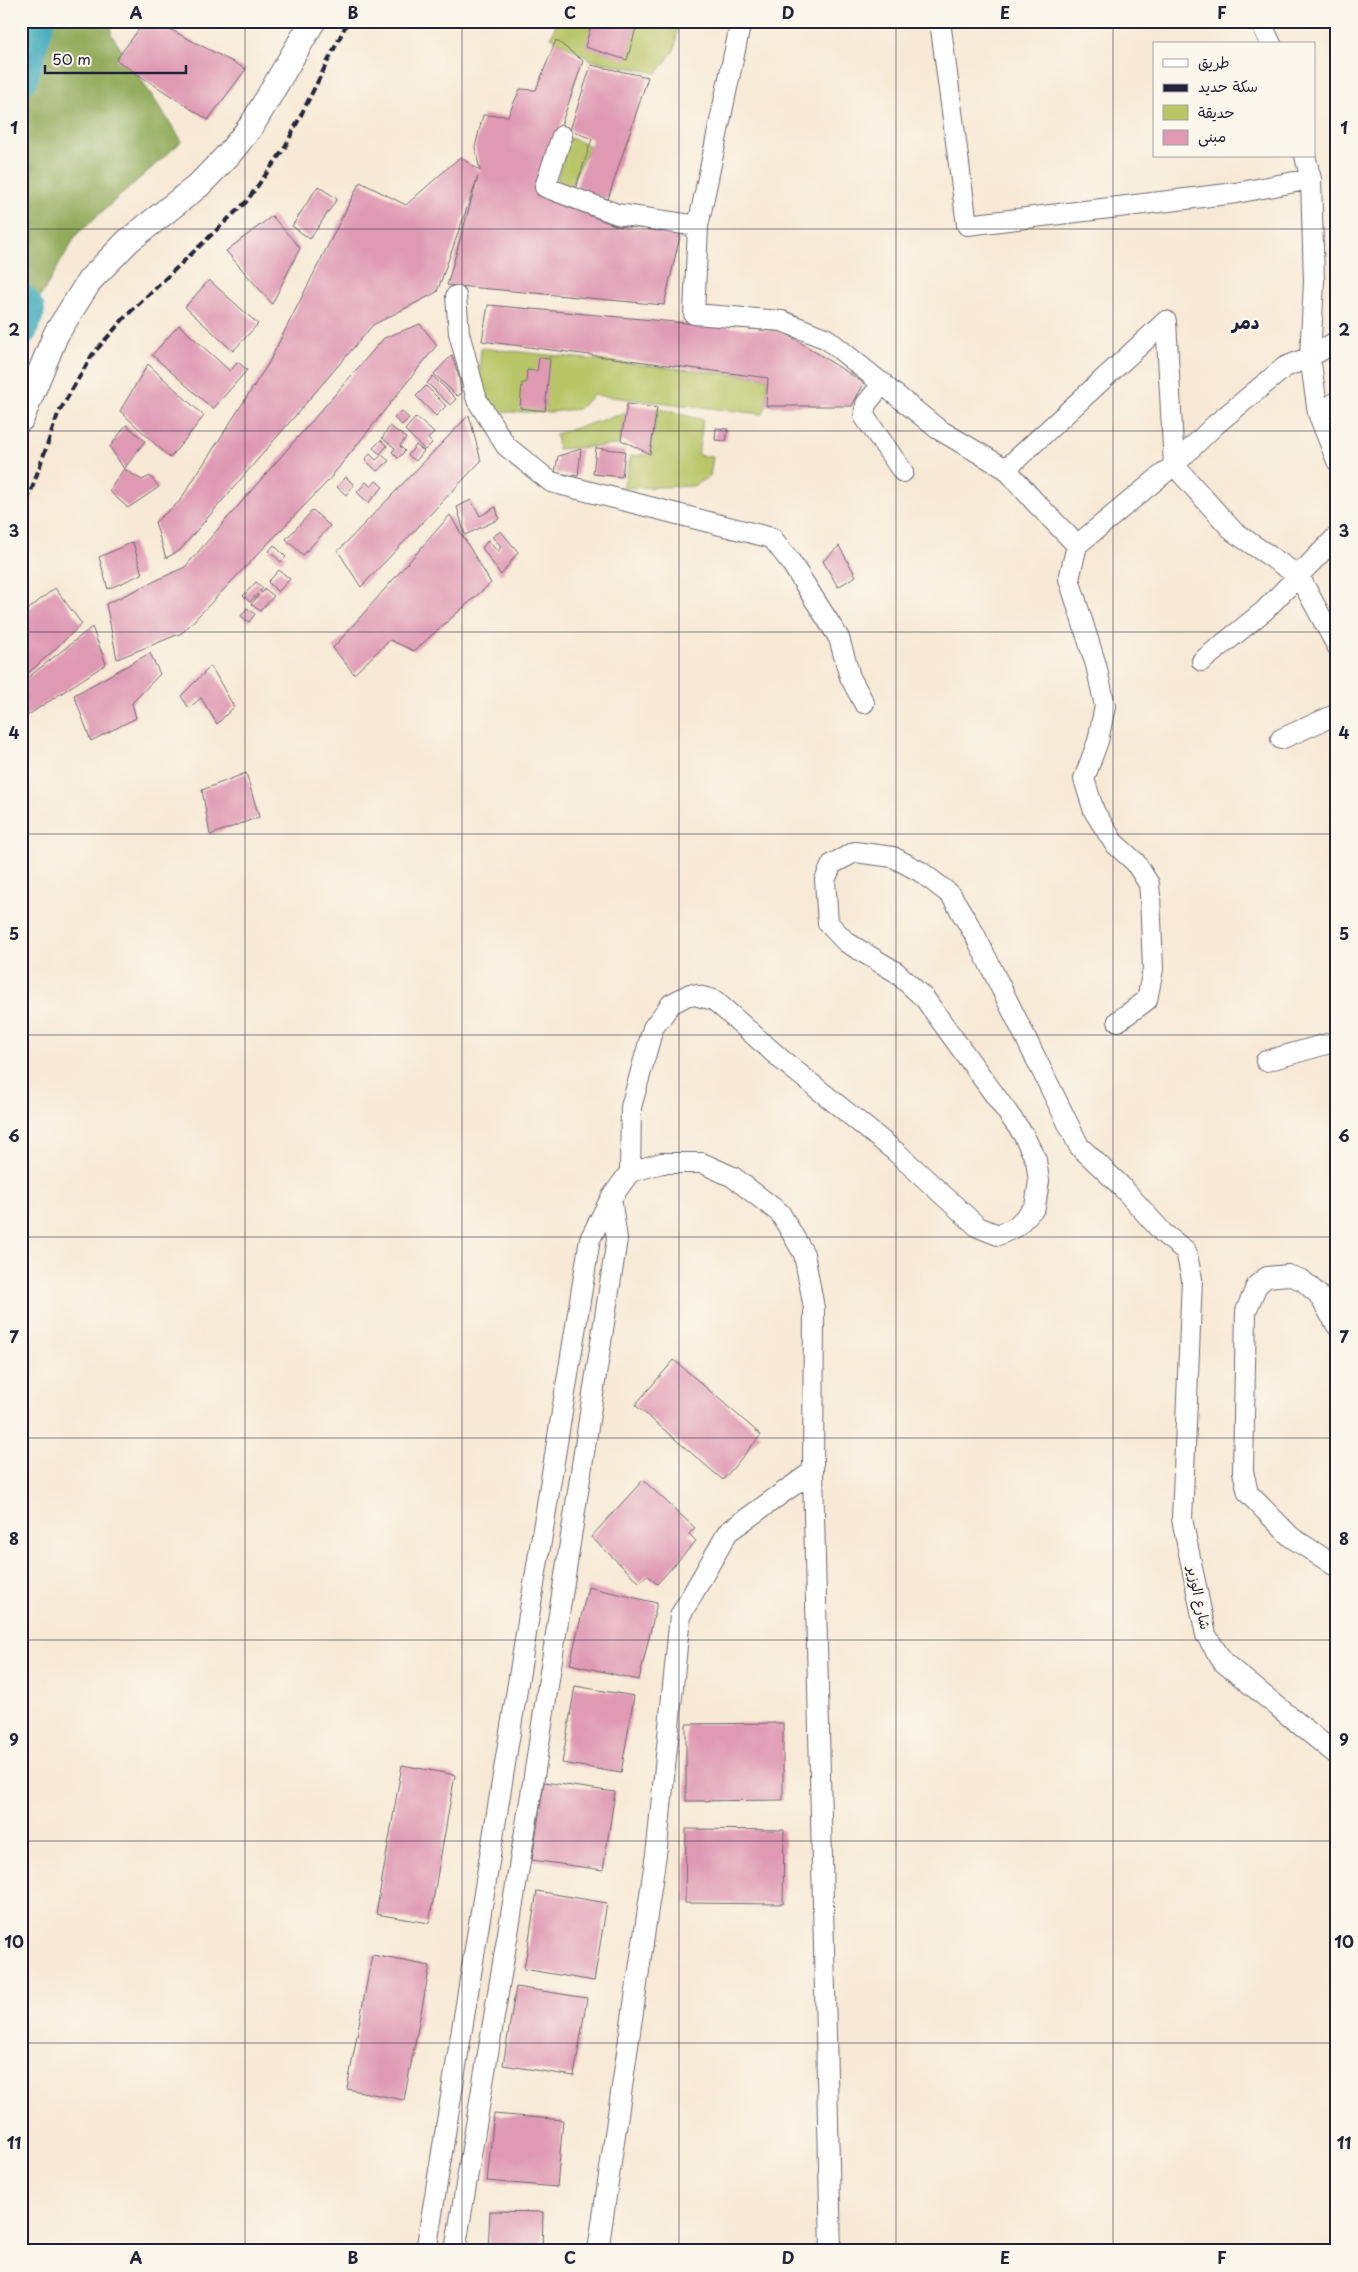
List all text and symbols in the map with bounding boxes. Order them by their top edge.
text: A [130,0,143,24]
text: B [348,0,359,24]
text: C [564,0,576,24]
text: D [782,0,794,24]
text: E [1000,0,1010,24]
text: F [1217,0,1227,24]
scale bar [45,42,186,74]
legend [1153,42,1316,158]
text: 50 m [52,47,91,70]
text: طريق [1198,50,1230,73]
text: سكة حديد [1198,74,1258,97]
text: حديقة [1198,100,1235,123]
text: 1 [10,115,18,139]
text: 1 [1340,115,1348,139]
text: مبنى [1198,124,1226,147]
district label: دمر [1230,307,1260,335]
text: 2 [8,317,20,341]
text: 2 [1338,317,1350,341]
text: 3 [9,518,19,542]
text: 3 [1339,518,1349,542]
text: 4 [9,720,20,744]
text: 4 [1339,720,1350,744]
text: 5 [9,921,19,945]
text: 5 [1339,921,1349,945]
text: 6 [8,1123,20,1147]
text: 6 [1338,1123,1350,1147]
text: 7 [9,1324,19,1348]
text: 7 [1339,1324,1349,1348]
text: 8 [9,1526,19,1550]
text: 8 [1339,1526,1349,1550]
street label: شارع الوزير [1182,1563,1216,1631]
text: 9 [9,1727,19,1751]
text: 9 [1339,1727,1349,1751]
text: 10 [4,1929,24,1953]
text: 10 [1334,1929,1354,1953]
text: 11 [7,2130,21,2154]
text: 11 [1337,2130,1351,2154]
text: A [130,2245,143,2269]
text: B [348,2245,359,2269]
text: C [564,2245,576,2269]
text: D [782,2245,794,2269]
text: E [1000,2245,1010,2269]
text: F [1217,2245,1227,2269]

